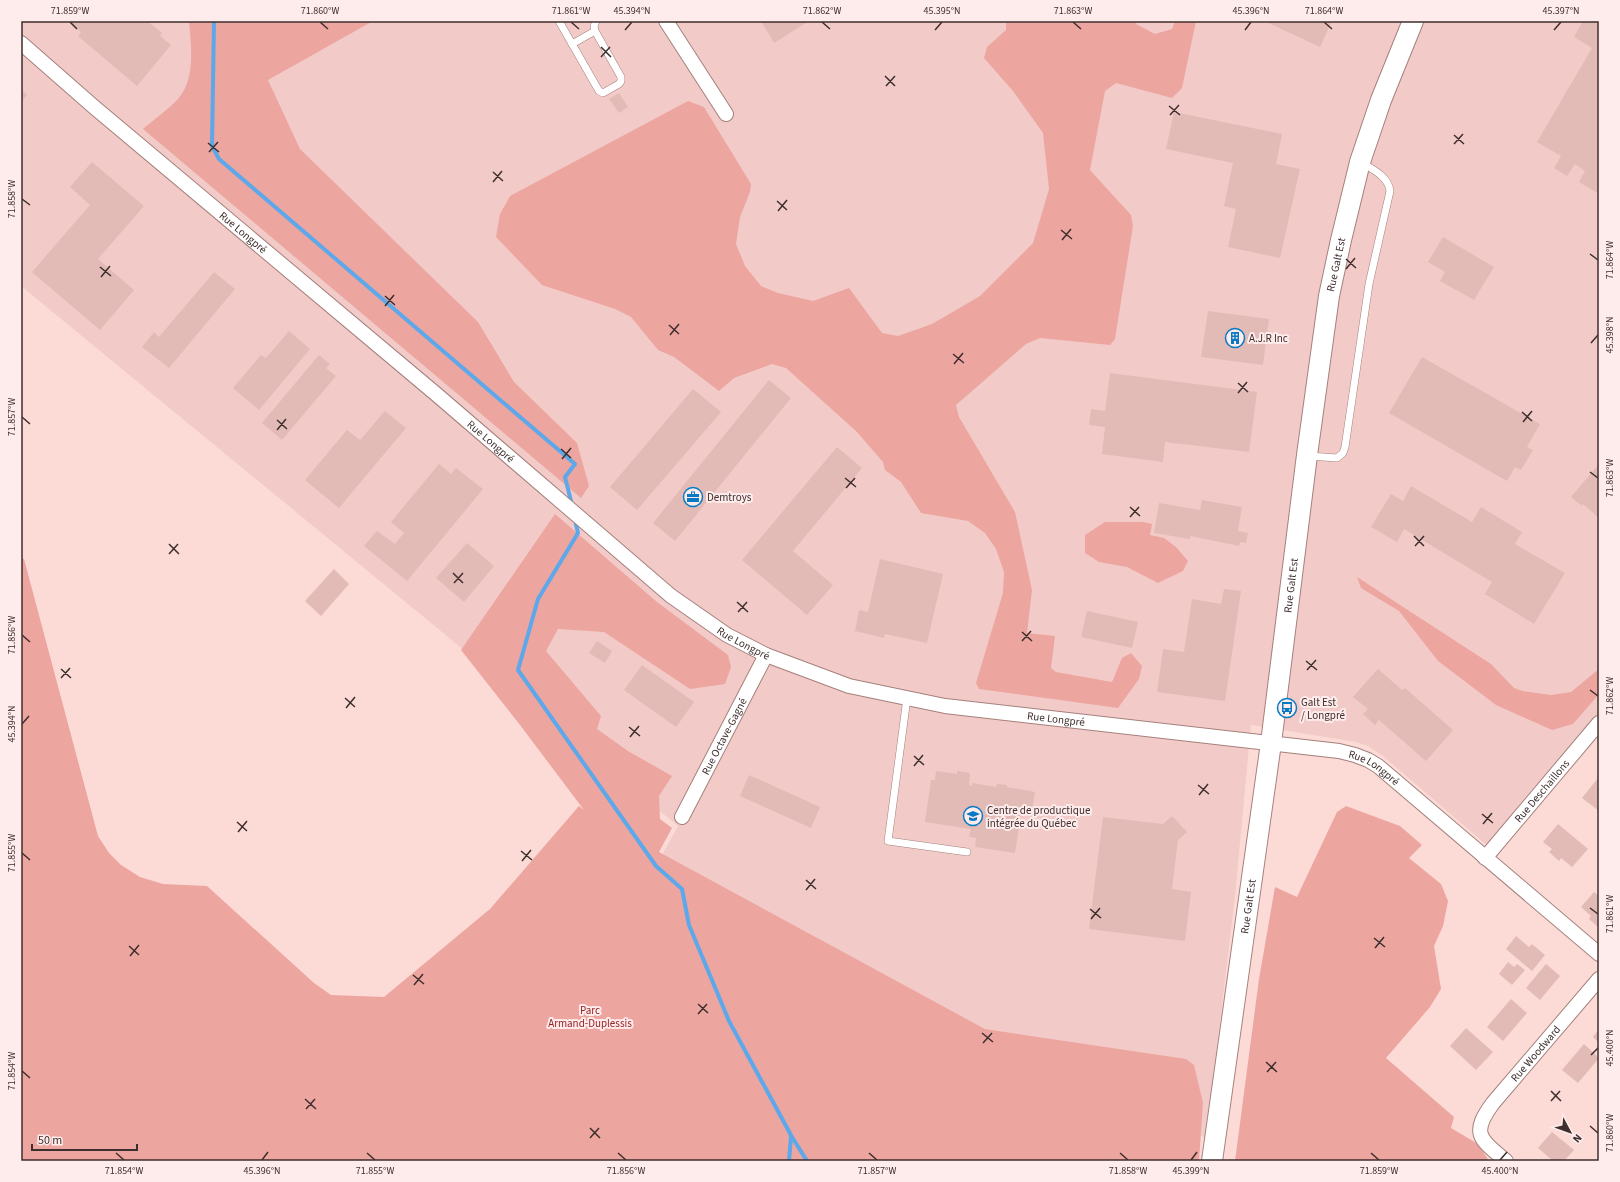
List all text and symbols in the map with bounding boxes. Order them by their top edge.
text: 71.859°W [51,4,89,18]
text: 71.860°W [301,4,339,18]
text: 71.861°W [552,4,590,18]
text: 45.394°N [613,4,651,18]
text: 71.862°W [803,4,841,18]
text: 45.395°N [923,4,961,18]
text: 71.863°W [1054,4,1092,18]
text: 45.396°N [1232,4,1270,18]
text: 71.864°W [1305,4,1343,18]
text: 45.397°N [1542,4,1580,18]
text: 71.858°W [5,180,19,218]
street label: Rue Longpré [216,208,270,257]
street label: Rue Galt Est [1323,236,1349,293]
text: 71.864°W [1603,241,1617,279]
text: 45.398°N [1603,316,1617,354]
building icon: A.J.R Inc [1224,327,1246,349]
place label: A.J.R Inc [1249,331,1288,346]
text: 71.857°W [5,398,19,436]
street label: Rue Longpré [464,417,518,467]
text: 71.863°W [1603,459,1617,497]
office icon: Demtroys [682,486,704,508]
place label: Demtroys [707,490,752,505]
street label: Rue Galt Est [1280,557,1302,614]
text: 71.856°W [5,616,19,654]
street label: Rue Longpré [714,623,772,664]
text: 71.862°W [1603,677,1617,715]
street label: Rue Octave-Gagné [698,695,751,777]
place label: Galt Est / Longpré [1301,695,1346,723]
bus stop icon: Galt Est / Longpré [1276,697,1298,719]
text: 45.394°N [5,705,19,743]
street label: Rue Longpré [1026,708,1086,730]
street label: Rue Longpré [1347,747,1403,789]
street label: Rue Deschaillons [1511,756,1573,826]
place label: Centre de productique intégrée du Québec [987,803,1091,831]
school or university icon: Centre de productique intégrée du Québec [962,805,984,827]
text: 71.855°W [5,834,19,872]
street label: Rue Galt Est [1237,878,1260,935]
text: 71.861°W [1603,895,1617,933]
park label: Parc Armand-Duplessis [548,1003,632,1031]
street label: Rue Woodward [1507,1022,1564,1085]
text: 45.400°N [1603,1029,1617,1067]
text: 71.854°W [5,1052,19,1090]
north arrow [1550,1112,1590,1152]
text: 71.860°W [1603,1114,1617,1152]
scale bar [32,1126,137,1152]
text: N [1569,1131,1585,1146]
text: 50 m [38,1132,62,1149]
text: 71.854°W [105,1164,143,1178]
text: 45.396°N [243,1164,281,1178]
text: 71.855°W [356,1164,394,1178]
text: 71.856°W [607,1164,645,1178]
text: 71.857°W [858,1164,896,1178]
text: 71.858°W [1109,1164,1147,1178]
text: 45.399°N [1172,1164,1210,1178]
text: 71.859°W [1360,1164,1398,1178]
text: 45.400°N [1481,1164,1519,1178]

